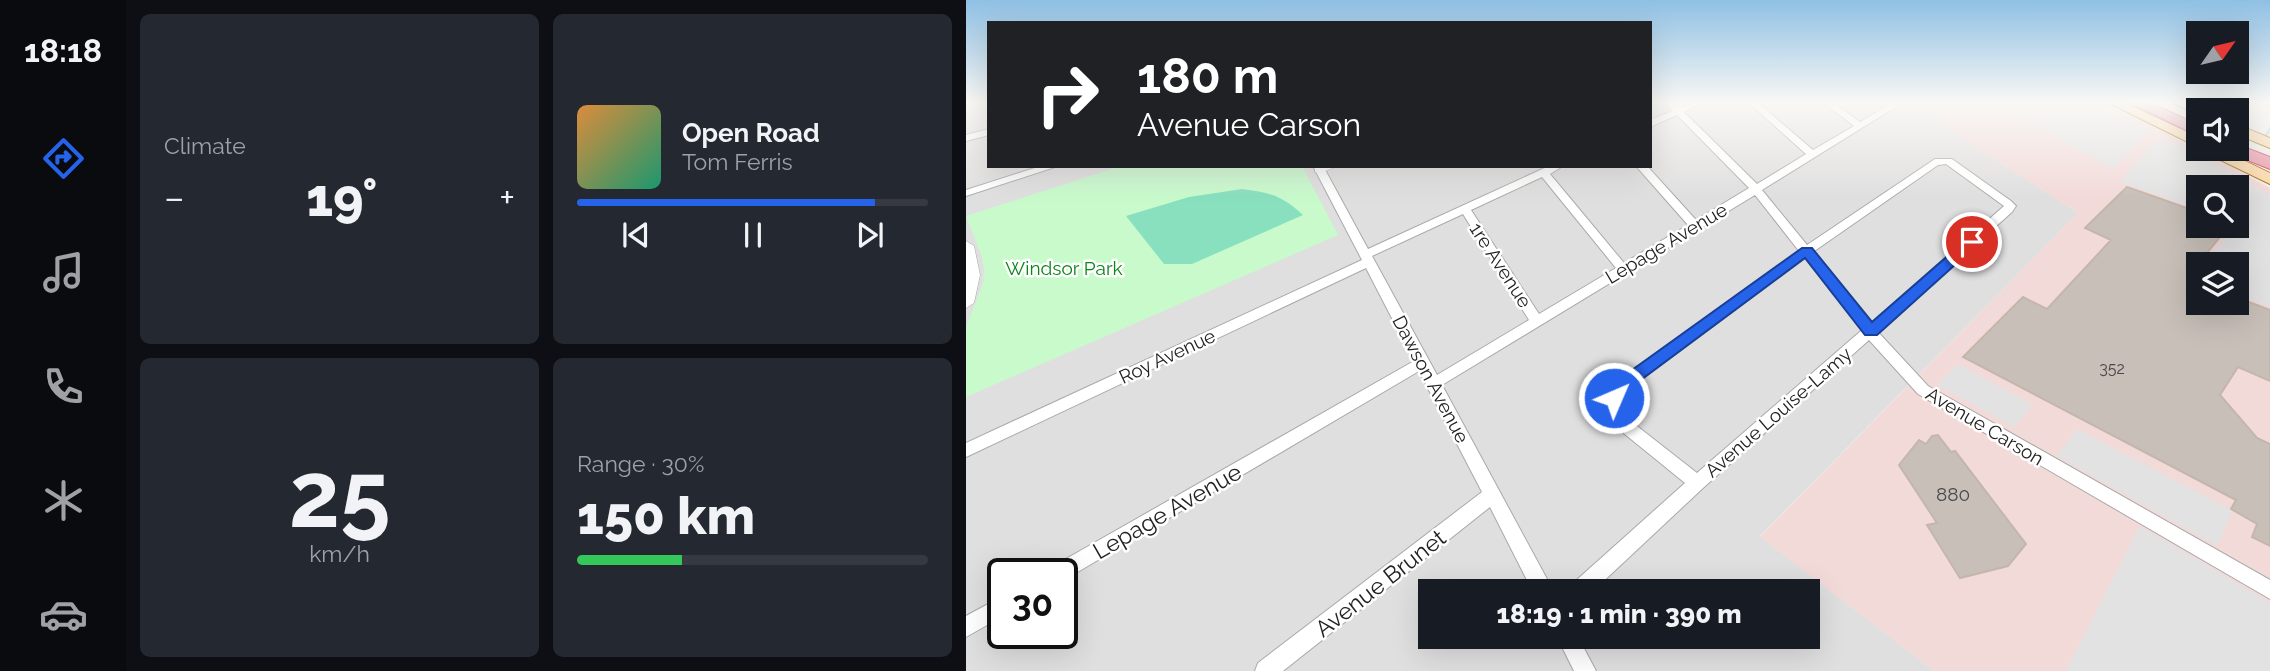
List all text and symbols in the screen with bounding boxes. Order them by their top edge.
north arrow [2186,21,2249,84]
map controls [2186,21,2249,315]
text: 18:18 [24,32,102,69]
text: 180 m [1137,47,1278,104]
icon: right [1022,49,1113,140]
button: sound [2186,98,2249,161]
text: Avenue Carson [1137,106,1361,143]
text: Open Road [682,118,820,148]
text: Climate [164,132,246,159]
icon: directions [39,134,88,183]
text: Tom Ferris [682,148,793,175]
text: 19° [306,167,378,228]
text: − [164,175,184,220]
text: + [499,175,515,220]
button: search [2186,175,2249,238]
street label: Lepage Avenue [1601,198,1731,288]
pin [1942,212,2002,272]
icon: previous [617,216,655,254]
icon: pause [734,216,772,254]
icon: next [851,216,889,254]
street label: 1re Avenue [1465,219,1537,311]
icon: arrive [1953,223,1991,261]
icon: music [39,248,88,297]
button: layers [2186,252,2249,315]
park label: Windsor Park [1005,257,1123,279]
street label: Dawson Avenue [1388,311,1474,447]
street label: Roy Avenue [1115,324,1219,388]
street label: Avenue Louise-Lamy [1700,343,1856,481]
house number: 352 [2099,359,2125,378]
position arrow [1577,361,1651,435]
icon: phone [39,362,88,411]
street label: Avenue Carson [1922,382,2048,470]
text: 25 [289,441,390,548]
text: Range · 30% [577,450,704,477]
street label: Lepage Avenue [1088,458,1246,564]
icon: climate [39,476,88,525]
house number: 880 [1936,483,1970,505]
text: 150 km [577,485,755,546]
street label: Avenue Brunet [1309,524,1451,642]
text: km/h [309,540,370,567]
speed limit sign: 30 [987,558,1078,649]
icon: car [39,590,88,639]
text: 18:19 · 1 min · 390 m [1496,599,1742,629]

